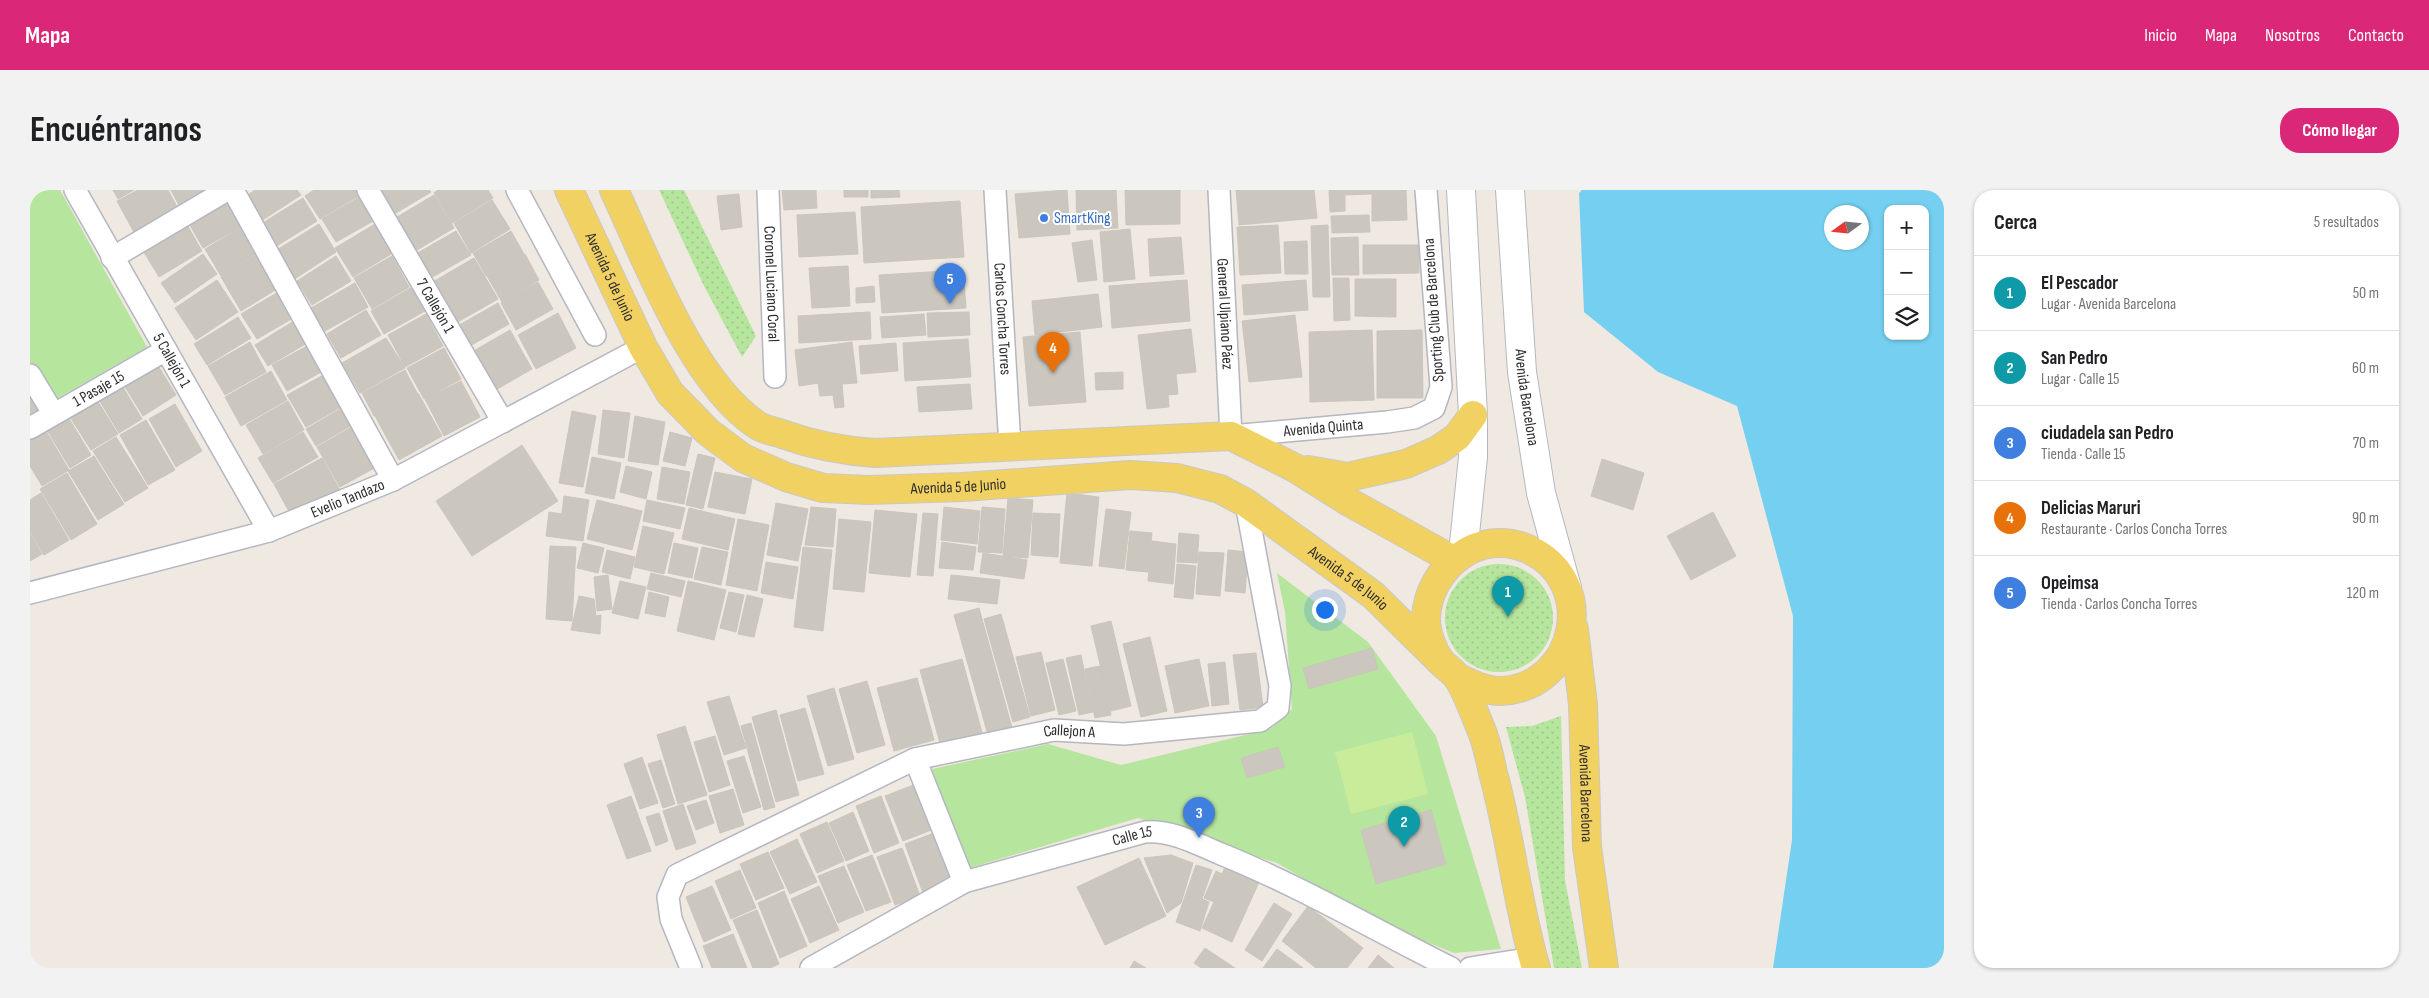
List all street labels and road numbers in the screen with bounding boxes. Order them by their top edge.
street label: Coronel Luciano Coral [760,226,783,342]
street label: Avenida 5 de Junio [581,229,639,324]
street label: Sporting Club de Barcelona [1420,238,1448,382]
street label: General Ulpiano Páez [1213,258,1237,370]
street label: Carlos Concha Torres [990,262,1015,376]
street label: 7 Callejón 1 [412,275,459,337]
street label: 5 Callejón 1 [149,330,195,391]
street label: Avenida Barcelona [1511,347,1543,447]
street label: 1 Pasaje 15 [69,366,128,411]
street label: Avenida Quinta [1282,415,1364,441]
street label: Avenida 5 de Junio [909,474,1007,498]
street label: Evelio Tandazo [308,475,387,522]
street label: Avenida 5 de Junio [1304,541,1392,614]
street label: Callejon A [1042,720,1096,742]
street label: Avenida Barcelona [1575,743,1596,842]
street label: Calle 15 [1110,822,1152,850]

